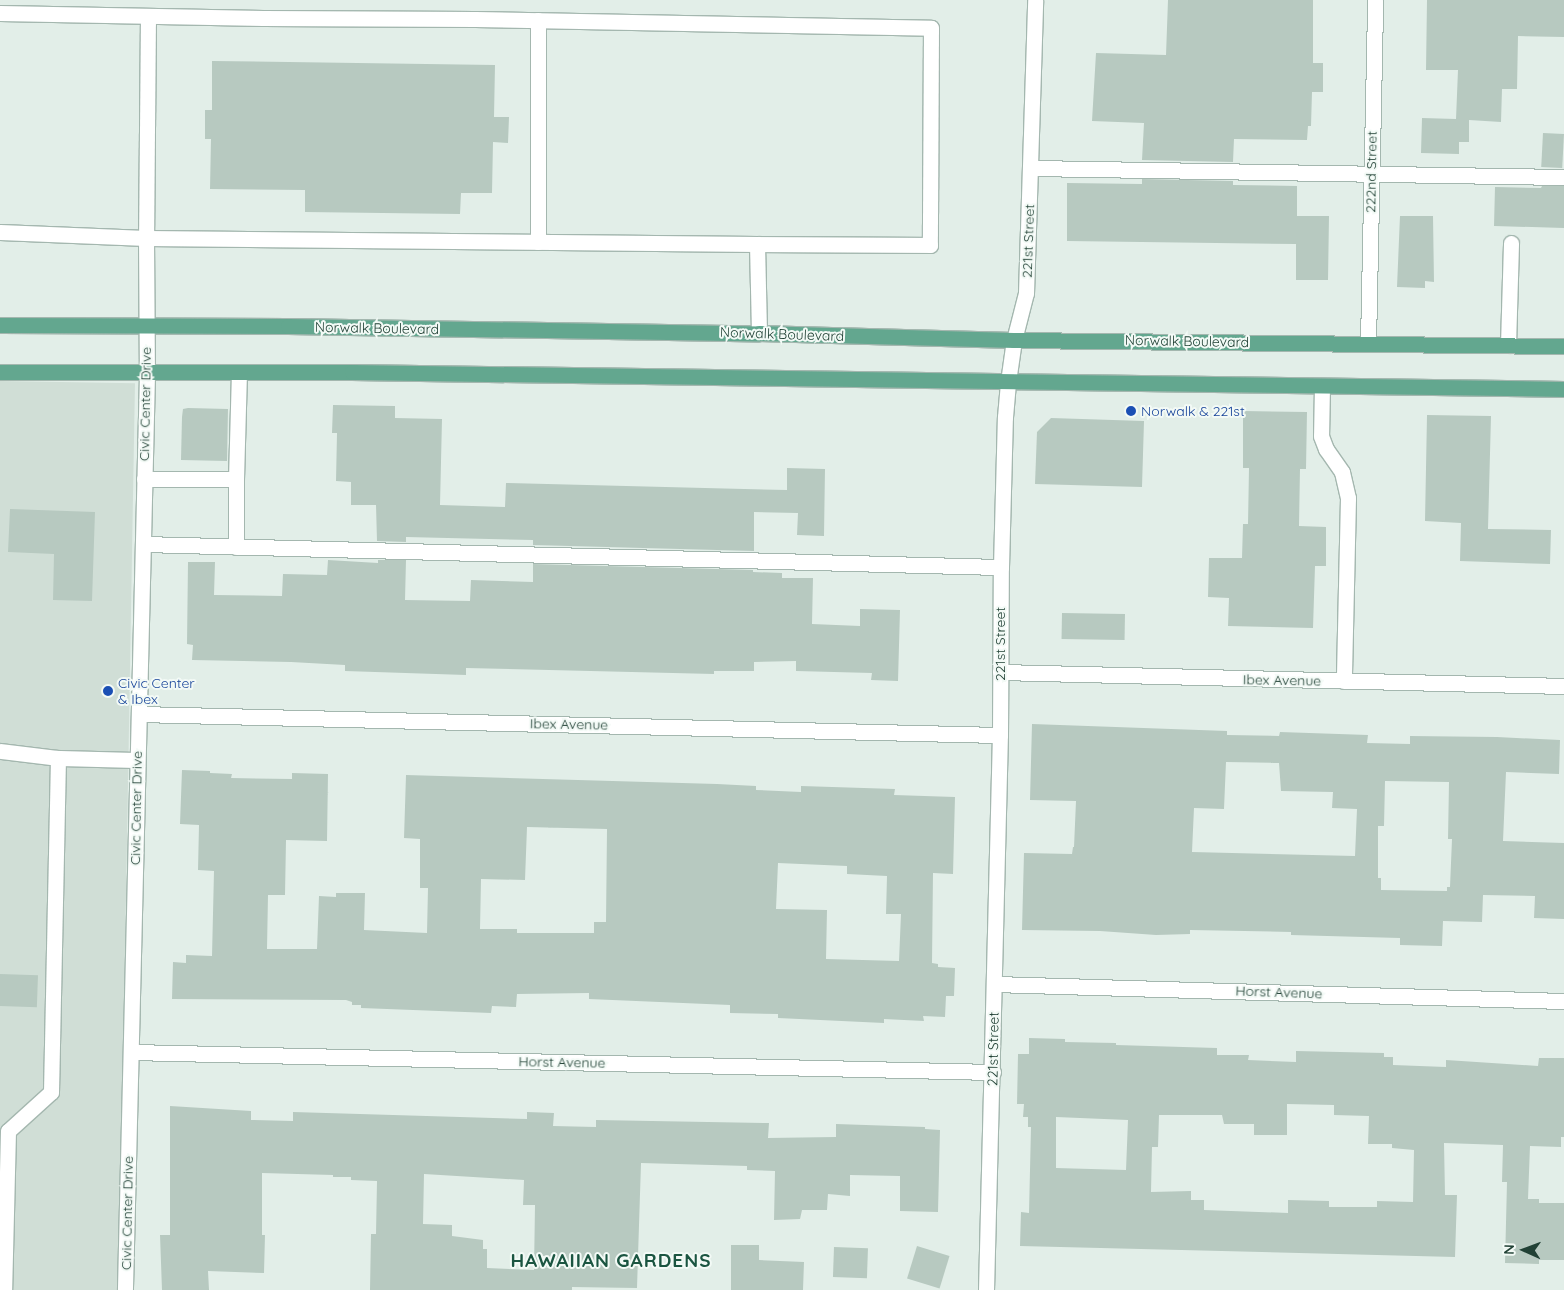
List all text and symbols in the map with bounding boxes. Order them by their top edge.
street label: 222nd Street [1362,131,1380,213]
street label: 221st Street [1018,204,1038,278]
street label: Norwalk Boulevard [315,319,439,337]
street label: Norwalk Boulevard [720,323,844,345]
street label: Norwalk Boulevard [1125,332,1249,350]
street label: Civic Center Drive [136,347,154,461]
place label: Norwalk & 221st [1141,403,1245,419]
marker: Norwalk & 221st [1125,405,1137,417]
street label: 221st Street [992,607,1008,681]
street label: Ibex Avenue [1243,671,1321,689]
place label: Civic Center & Ibex [118,675,195,708]
marker: Civic Center & Ibex [102,685,114,697]
street label: Ibex Avenue [530,715,608,733]
street label: Civic Center Drive [127,751,145,865]
street label: Horst Avenue [1235,982,1323,1002]
street label: 221st Street [984,1012,1002,1086]
street label: Horst Avenue [518,1053,606,1071]
street label: Civic Center Drive [118,1156,136,1270]
north arrow [1499,1225,1549,1275]
text: N [1500,1244,1518,1255]
district label: HAWAIIAN GARDENS [508,1250,714,1272]

